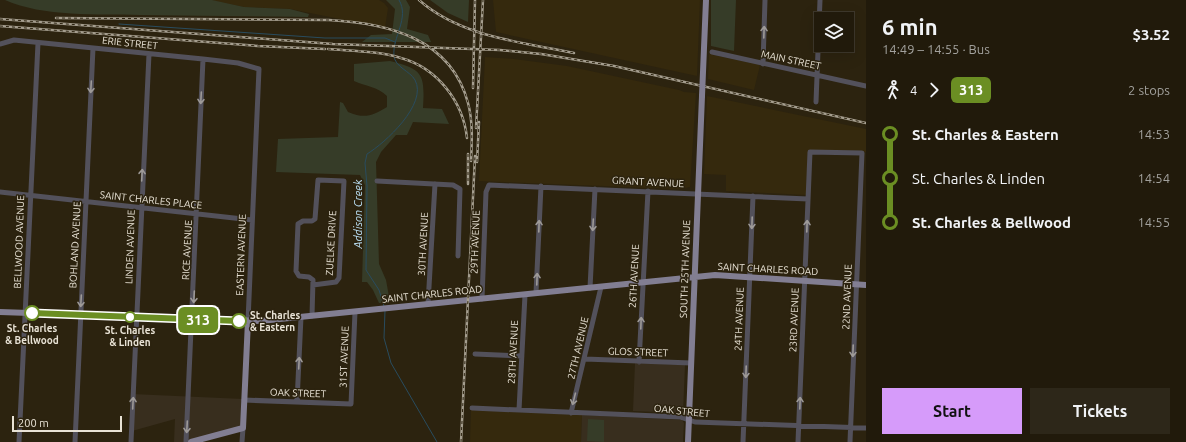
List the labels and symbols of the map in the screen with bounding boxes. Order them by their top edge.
one-way arrow [760,26,768,39]
street label: ERIE STREET [102,35,159,51]
street label: MAIN STREET [760,48,822,72]
one-way arrow [88,80,95,93]
one-way arrow [197,91,205,104]
one-way arrow [139,169,146,182]
street label: GRANT AVENUE [612,175,685,189]
water label: Addison Creek [352,179,364,250]
street label: SAINT CHARLES PLACE [99,189,203,211]
street label: BELLWOOD AVENUE [12,195,26,289]
street label: BOHLAND AVENUE [67,201,83,289]
street label: LINDEN AVENUE [123,209,137,284]
street label: ZUELKE DRIVE [324,210,338,276]
street label: 29TH AVENUE [468,210,482,274]
street label: 30TH AVENUE [416,212,430,276]
street label: EASTERN AVENUE [234,213,248,296]
one-way arrow [748,216,756,229]
one-way arrow [589,218,597,231]
street label: RICE AVENUE [180,219,194,280]
street label: SOUTH 25TH AVENUE [678,219,692,318]
one-way arrow [535,220,543,233]
one-way arrow [803,220,811,233]
street label: 26TH AVENUE [627,244,641,308]
street label: SAINT CHARLES ROAD [717,261,819,277]
street label: 22ND AVENUE [840,264,854,330]
one-way arrow [533,273,541,286]
street label: SAINT CHARLES ROAD [381,283,483,305]
street label: 24TH AVENUE [732,287,746,351]
street label: 23RD AVENUE [787,287,801,352]
one-way arrow [190,290,197,303]
one-way arrow [78,294,85,307]
marker: St. Charles & Bellwood [24,305,40,321]
line badge: 313 [175,307,221,333]
place label: St. Charles & Eastern [250,310,301,333]
marker: St. Charles & Linden [124,311,136,323]
marker: St. Charles & Eastern [231,313,247,329]
street label: 27TH AVENUE [565,315,591,380]
one-way arrow [637,317,644,330]
street label: 28TH AVENUE [506,320,520,384]
place label: St. Charles & Bellwood [5,323,59,346]
place label: St. Charles & Linden [105,325,155,348]
street label: 31ST AVENUE [337,326,351,388]
one-way arrow [850,344,857,357]
street label: GLOS STREET [608,345,669,359]
one-way arrow [295,357,303,370]
one-way arrow [743,365,750,378]
street label: OAK STREET [270,387,327,399]
one-way arrow [570,393,578,406]
one-way arrow [129,397,136,410]
one-way arrow [796,397,804,410]
street label: OAK STREET [653,403,711,419]
scale bar [12,414,122,433]
one-way arrow [183,420,190,433]

